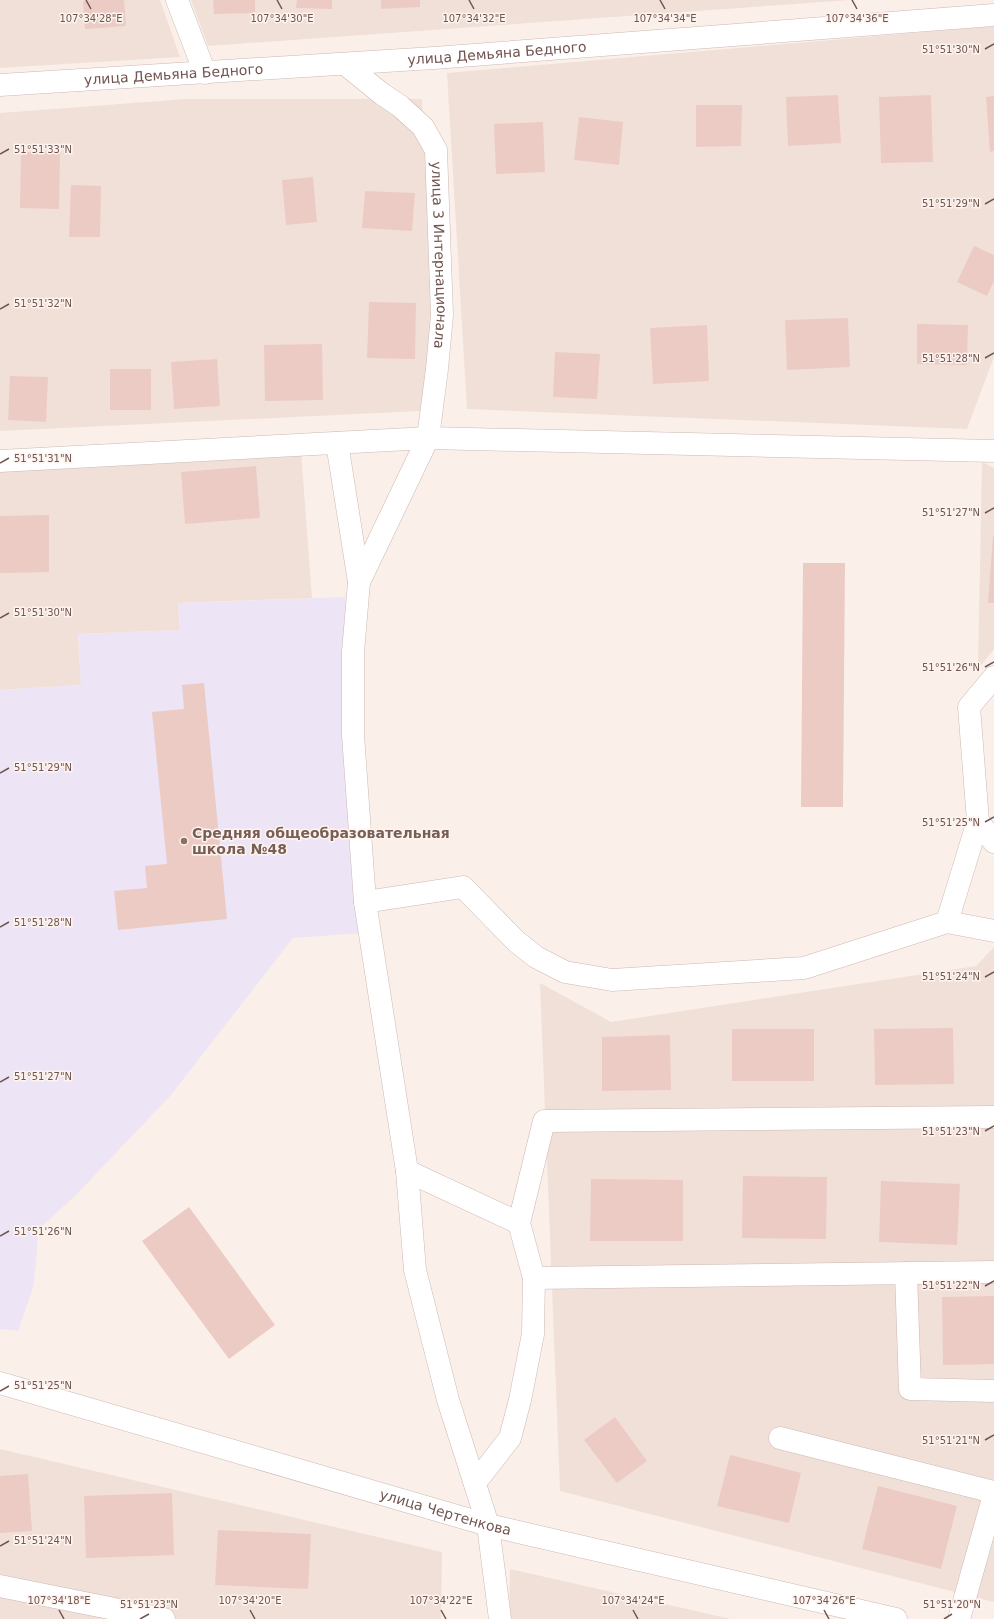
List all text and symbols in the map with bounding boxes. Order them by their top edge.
text: 107°34'28"E [59,13,123,24]
text: 107°34'30"E [250,13,314,24]
text: 107°34'32"E [442,13,506,24]
text: 107°34'34"E [633,13,697,24]
text: 107°34'36"E [825,13,889,24]
street label: улица Демьяна Бедного [407,38,587,68]
text: 51°51'30"N [922,44,980,55]
street label: улица Демьяна Бедного [84,61,264,88]
text: 51°51'33"N [14,144,72,155]
street label: улица 3 Интернационала [428,161,450,350]
text: 51°51'29"N [922,198,980,209]
text: 51°51'32"N [14,298,72,309]
text: 51°51'28"N [922,353,980,364]
text: 51°51'31"N [14,453,72,464]
text: 51°51'27"N [922,507,980,518]
text: 51°51'30"N [14,607,72,618]
text: 51°51'26"N [922,662,980,673]
text: 51°51'29"N [14,762,72,773]
text: 51°51'25"N [922,817,980,828]
place label: Средняя общеобразовательная школа №48 [192,825,450,857]
marker: Средняя общеобразовательная школа №48 [179,836,189,846]
text: 51°51'28"N [14,917,72,928]
text: 51°51'24"N [922,971,980,982]
text: 51°51'27"N [14,1071,72,1082]
text: 51°51'23"N [922,1126,980,1137]
text: 51°51'26"N [14,1226,72,1237]
text: 51°51'22"N [922,1280,980,1291]
text: 51°51'25"N [14,1380,72,1391]
text: 51°51'21"N [922,1435,980,1446]
street label: улица Чертенкова [378,1486,513,1538]
text: 51°51'24"N [14,1535,72,1546]
text: 107°34'18"E [27,1595,91,1606]
text: 107°34'20"E [218,1595,282,1606]
text: 107°34'22"E [409,1595,473,1606]
text: 107°34'24"E [601,1595,665,1606]
text: 107°34'26"E [792,1595,856,1606]
text: 51°51'23"N [120,1599,178,1610]
text: 51°51'20"N [923,1599,981,1610]

